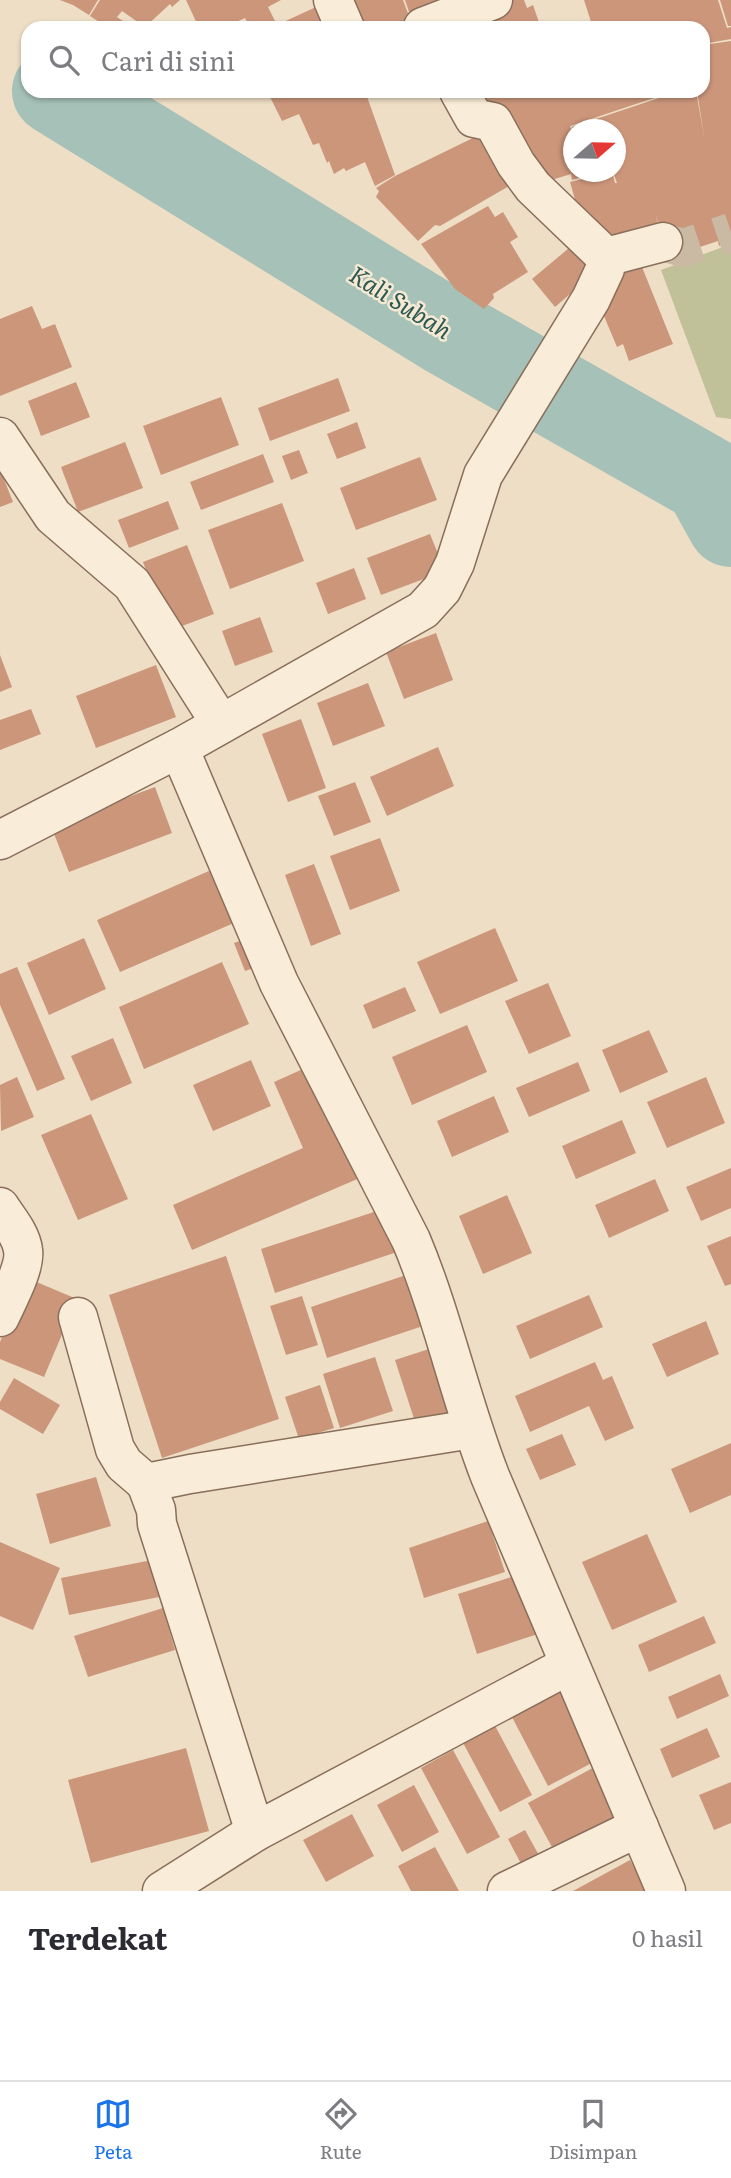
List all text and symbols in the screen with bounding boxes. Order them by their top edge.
search box [21,21,710,98]
text: Cari di sini [101,40,235,79]
icon: search [45,41,83,79]
north arrow [563,119,626,182]
water label: Kali Subah [343,256,459,346]
text: Terdekat [28,1915,167,1959]
text: 0 hasil [632,1920,703,1954]
tab: Peta [94,2095,132,2165]
tab: Rute [320,2095,362,2165]
tab: Disimpan [549,2095,637,2165]

